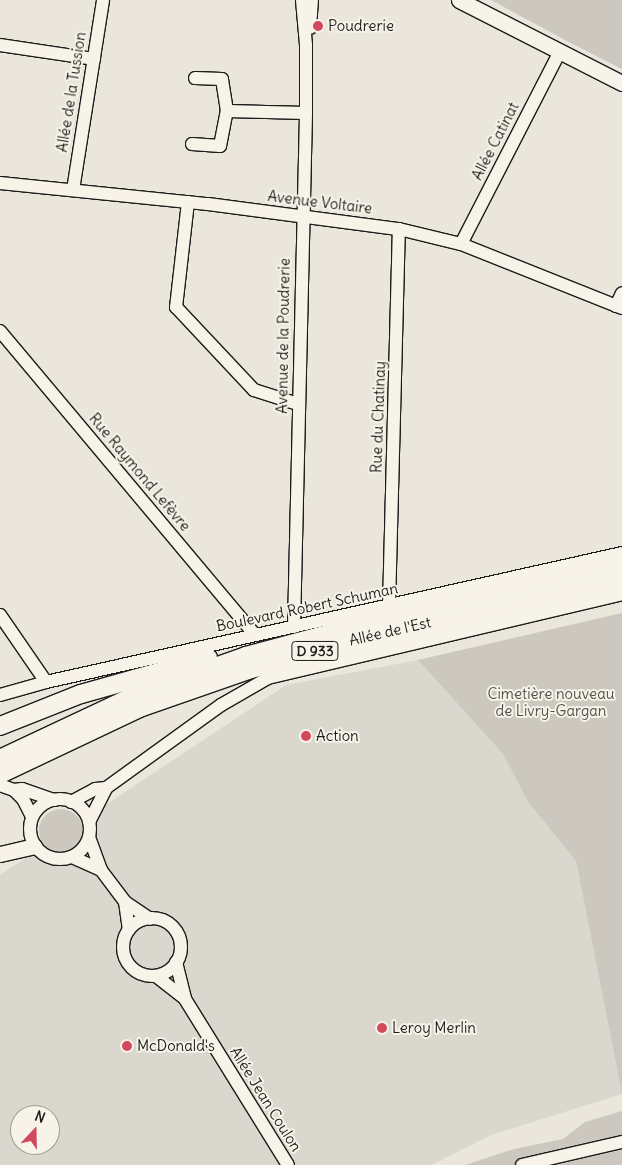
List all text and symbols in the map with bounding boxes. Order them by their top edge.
place label: Poudrerie [328,17,394,35]
marker: Poudrerie [312,20,324,32]
street label: Allée de la Tussion [53,31,89,153]
street label: Allée Catinat [468,99,522,183]
street label: Avenue Voltaire [267,187,373,217]
street label: Avenue de la Poudrerie [273,258,293,414]
street label: Rue du Chatinay [367,361,389,473]
street label: Rue Raymond Lefèvre [85,409,195,535]
street label: Boulevard Robert Schuman [215,579,399,635]
street label: Allée de l'Est [347,613,433,649]
road number: D 933 [291,640,339,662]
park label: Cimetière nouveau de Livry-Gargan [488,684,614,719]
place label: Action [316,727,359,745]
marker: Action [300,730,312,742]
place label: Leroy Merlin [392,1019,476,1037]
marker: Leroy Merlin [376,1022,388,1034]
place label: McDonald's [137,1037,215,1055]
marker: McDonald's [121,1040,133,1052]
street label: Allée Jean Coulon [227,1043,305,1155]
north arrow [10,1105,60,1155]
text: N [32,1107,48,1127]

